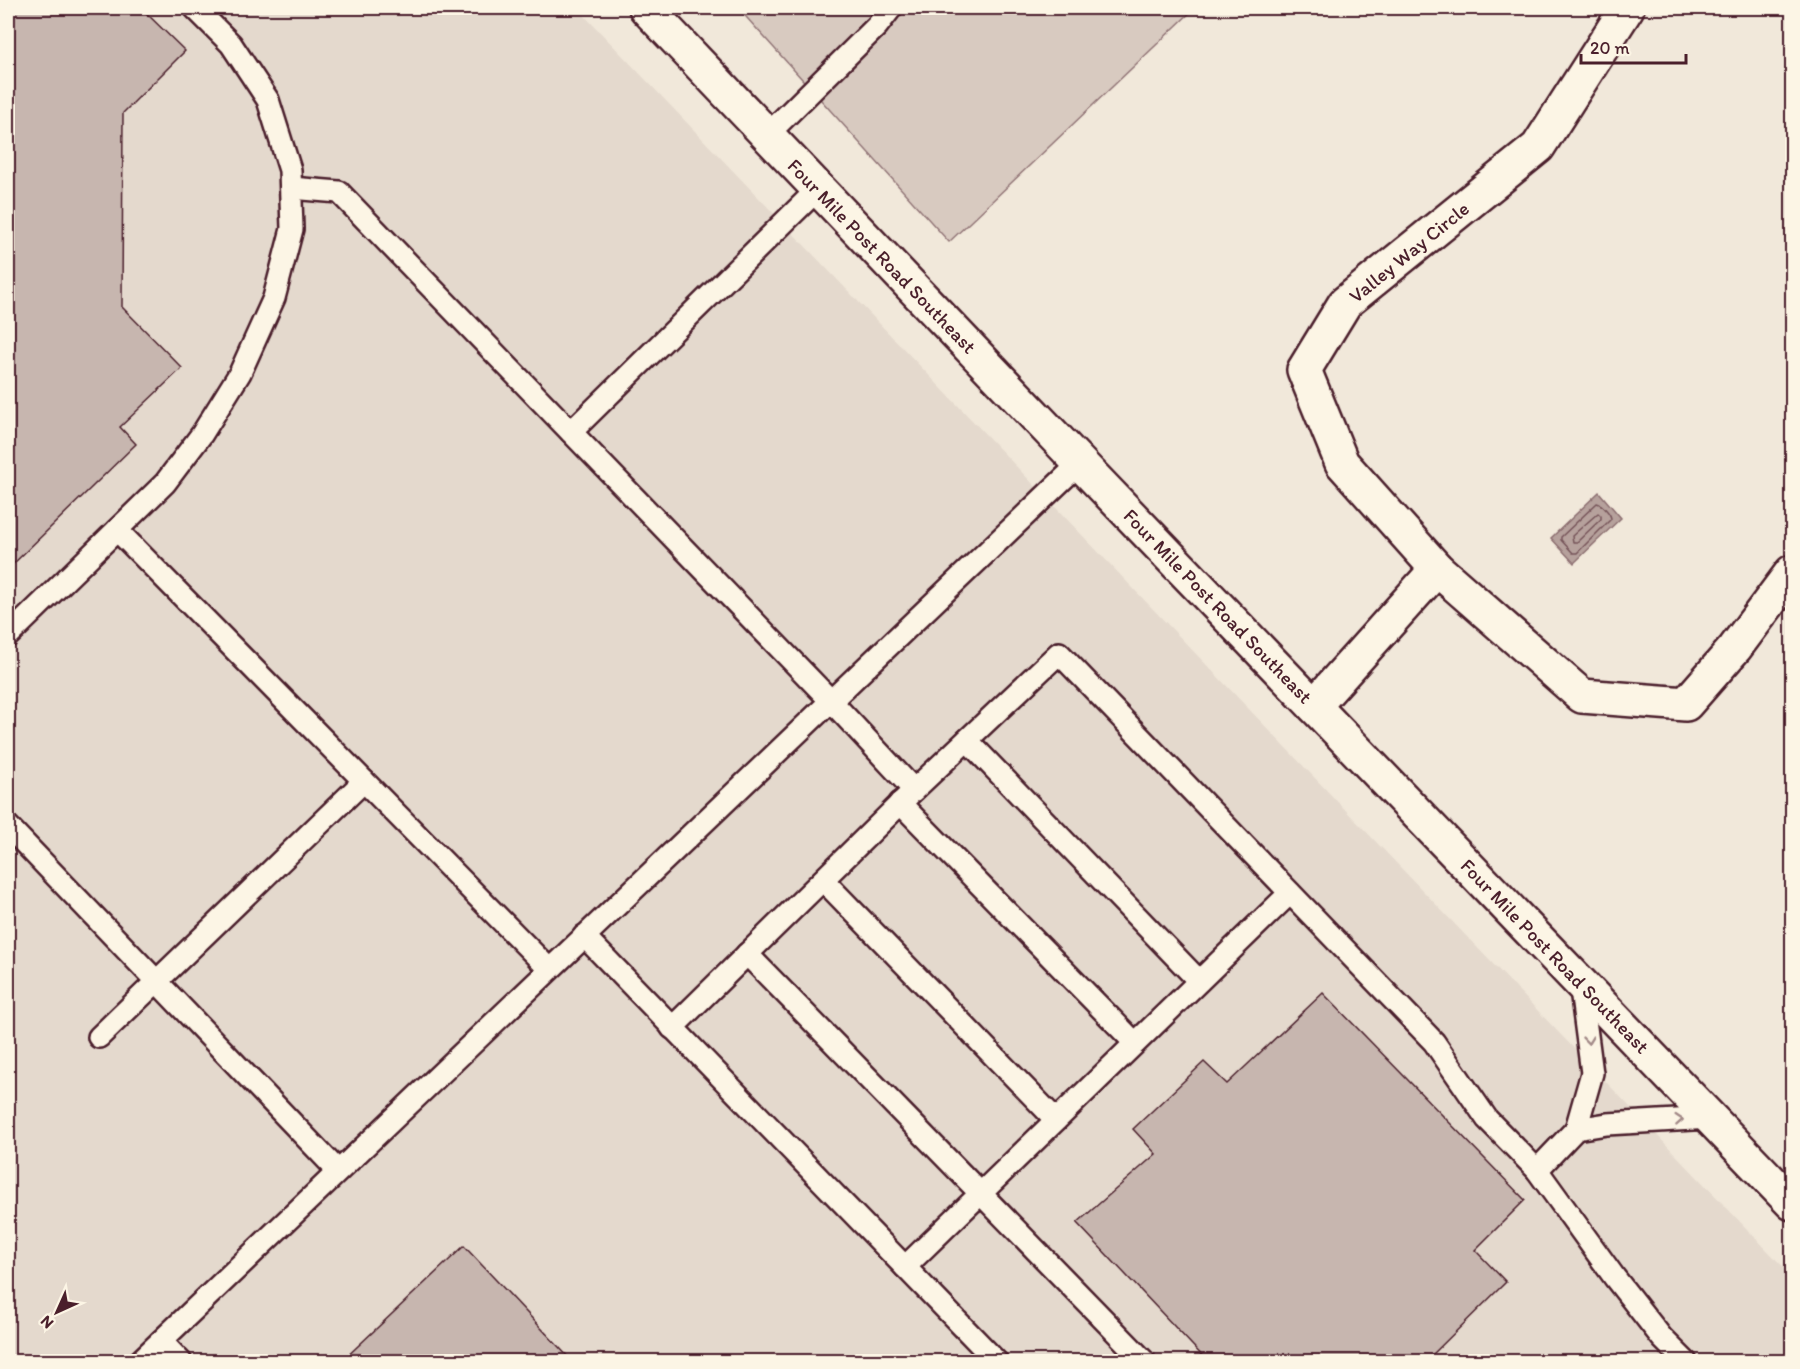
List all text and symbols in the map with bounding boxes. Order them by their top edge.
scale bar [1581,27,1686,65]
text: 20 m [1590,37,1630,59]
street label: Four Mile Post Road Southeast [783,154,981,358]
street label: Valley Way Circle [1344,196,1474,308]
street label: Four Mile Post Road Southeast [1119,504,1317,708]
street label: Four Mile Post Road Southeast [1456,854,1654,1058]
one-way arrow [1581,1035,1594,1044]
one-way arrow [1674,1114,1683,1127]
north arrow [27,1282,87,1342]
text: N [36,1312,57,1333]

